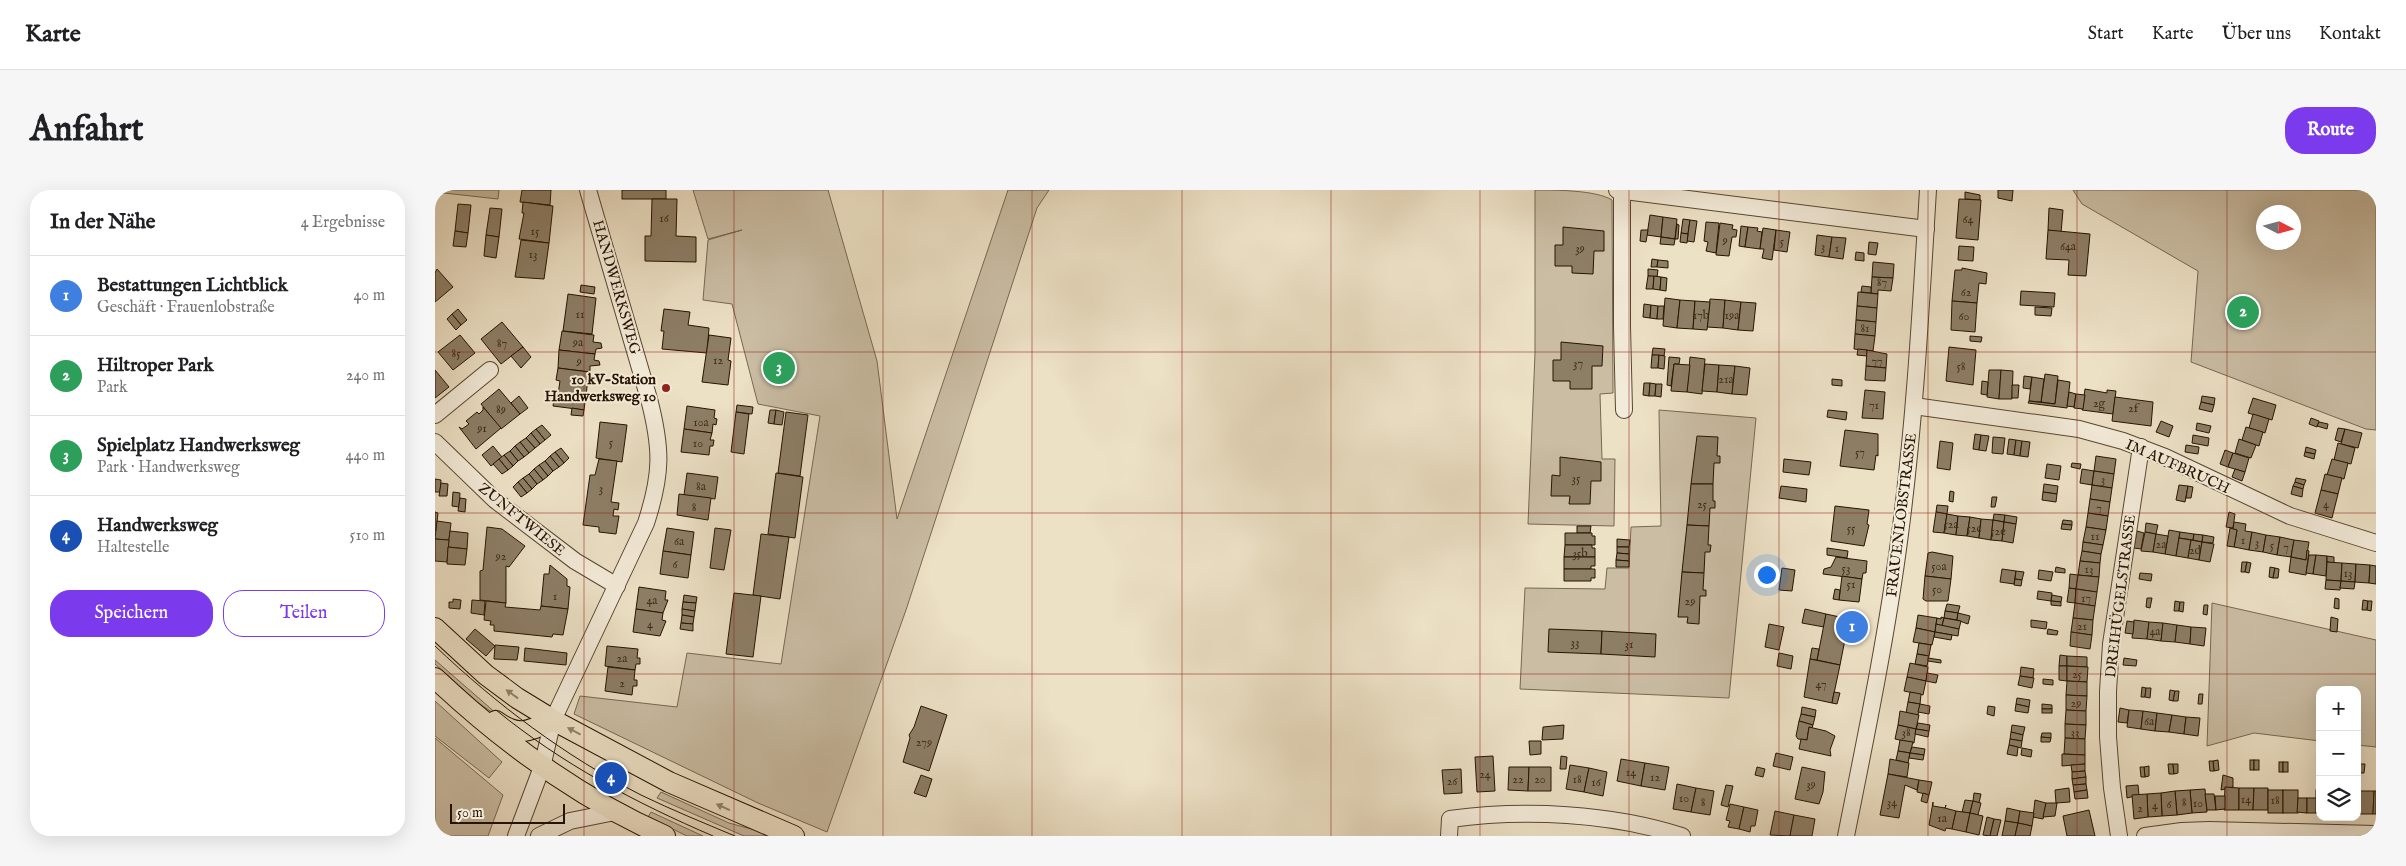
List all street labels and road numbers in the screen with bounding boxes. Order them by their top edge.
street label: HANDWERKSWEG [588,218,645,357]
street label: FRAUENLOBSTRASSE [1882,432,1921,598]
street label: IM AUFBRUCH [2123,435,2233,498]
street label: ZUNFTWIESE [474,479,569,560]
street label: DREIHÜGELSTRASSE [2101,513,2140,679]

